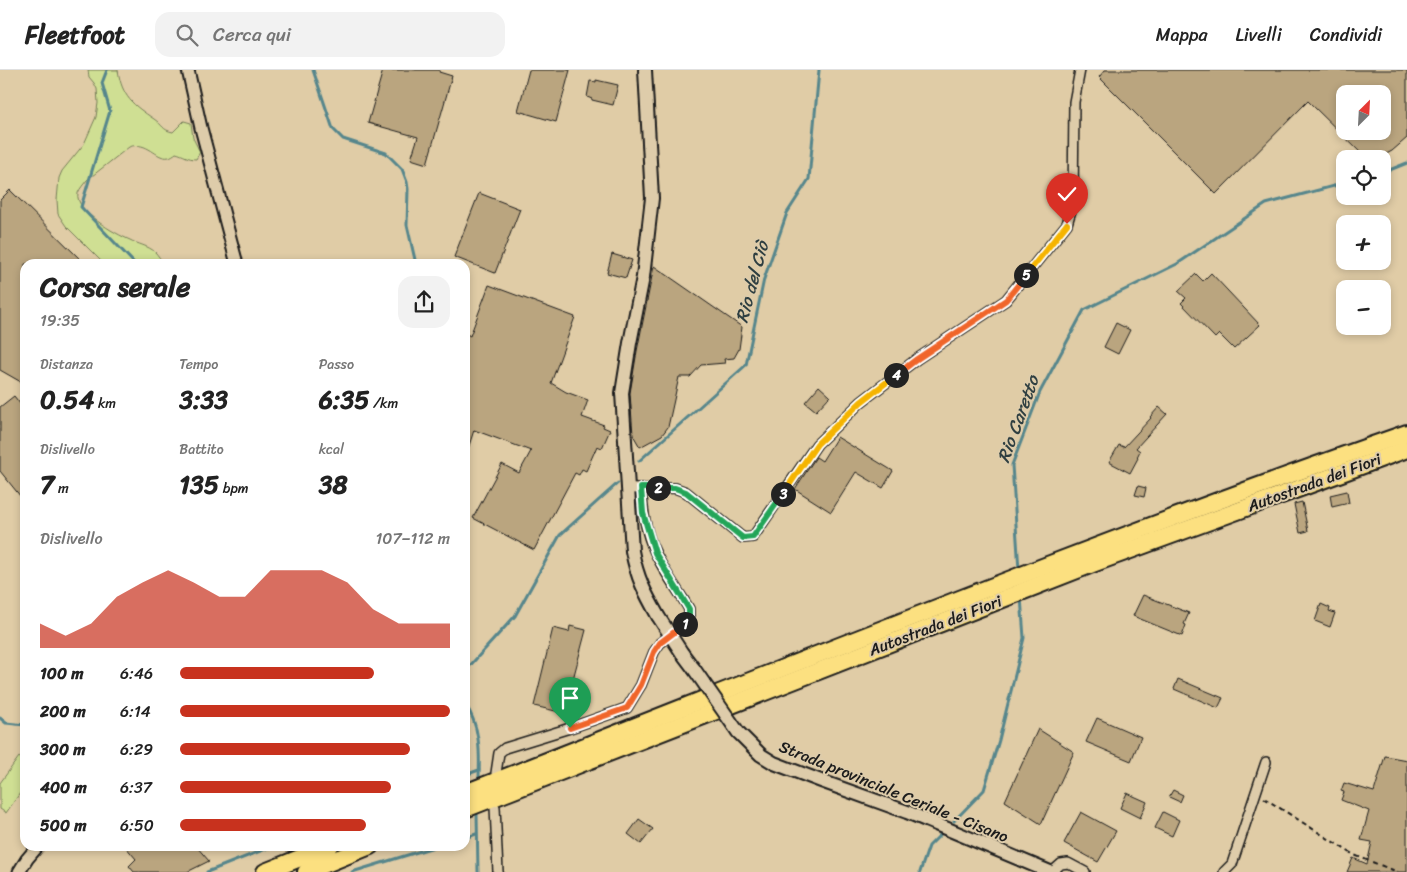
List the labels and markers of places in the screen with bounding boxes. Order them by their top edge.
pin [1046,173,1088,224]
pin: 5 [1014,262,1038,288]
pin: 4 [884,362,908,388]
pin: 2 [646,476,670,500]
pin: 3 [770,482,796,506]
pin: 1 [672,612,698,636]
pin [549,677,591,728]

